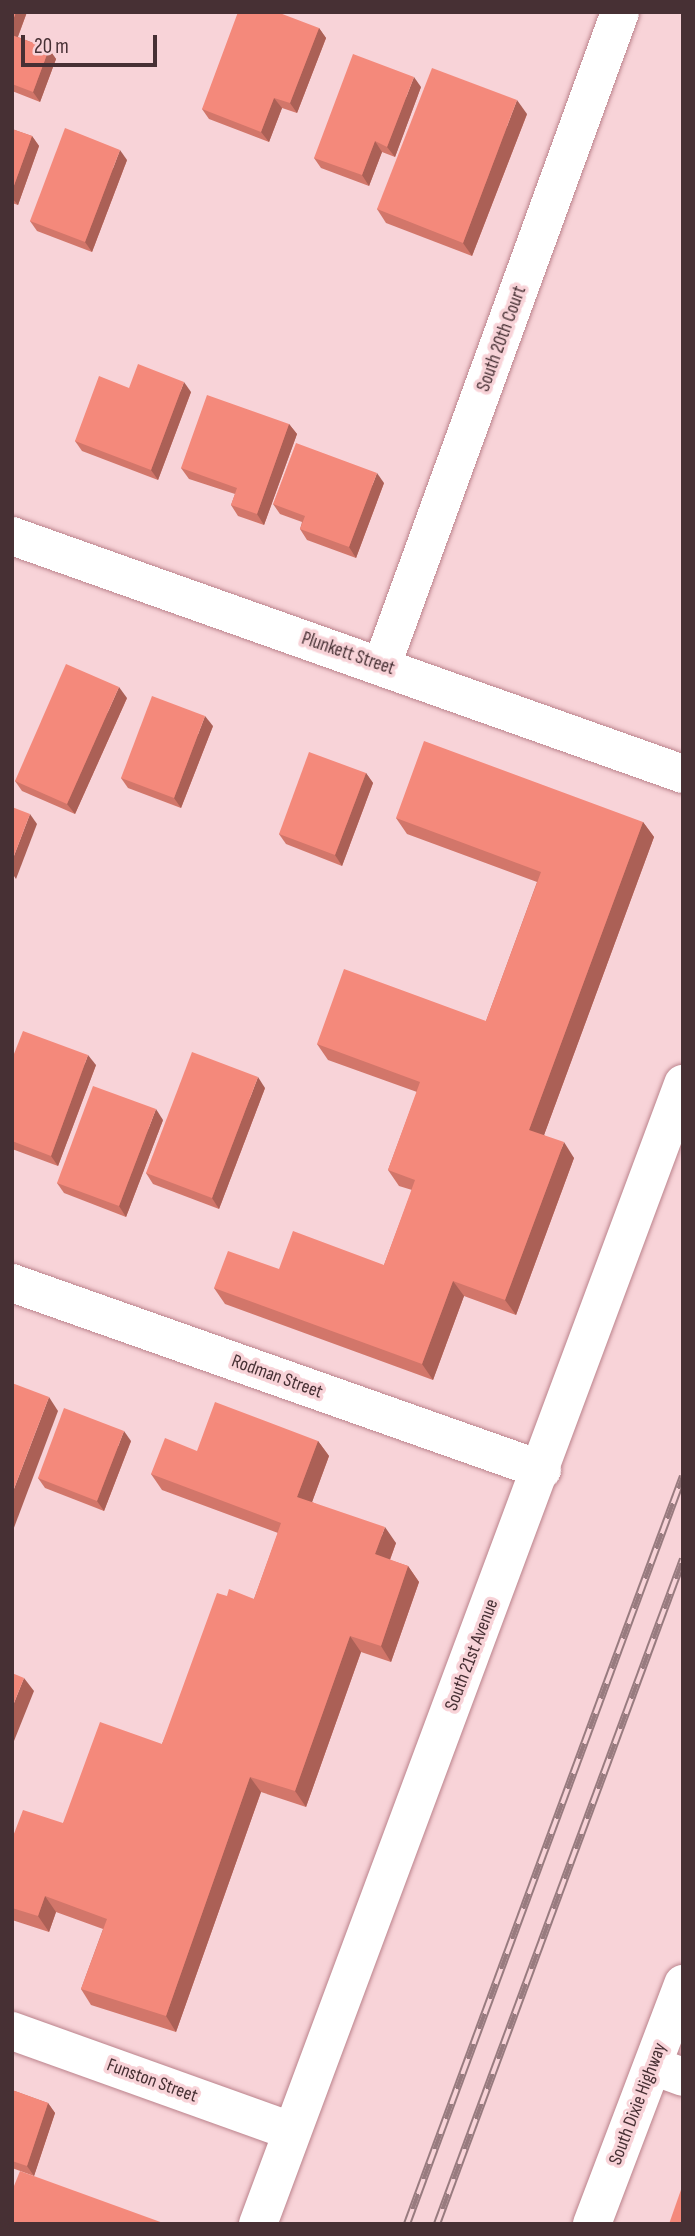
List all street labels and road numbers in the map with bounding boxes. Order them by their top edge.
street label: South 20th Court [472,283,532,395]
street label: Plunkett Street [299,627,397,681]
street label: Rodman Street [228,1350,326,1404]
street label: South 21st Avenue [440,1596,504,1714]
street label: South Dixie Highway [604,2040,672,2168]
street label: Funston Street [104,2054,200,2108]

